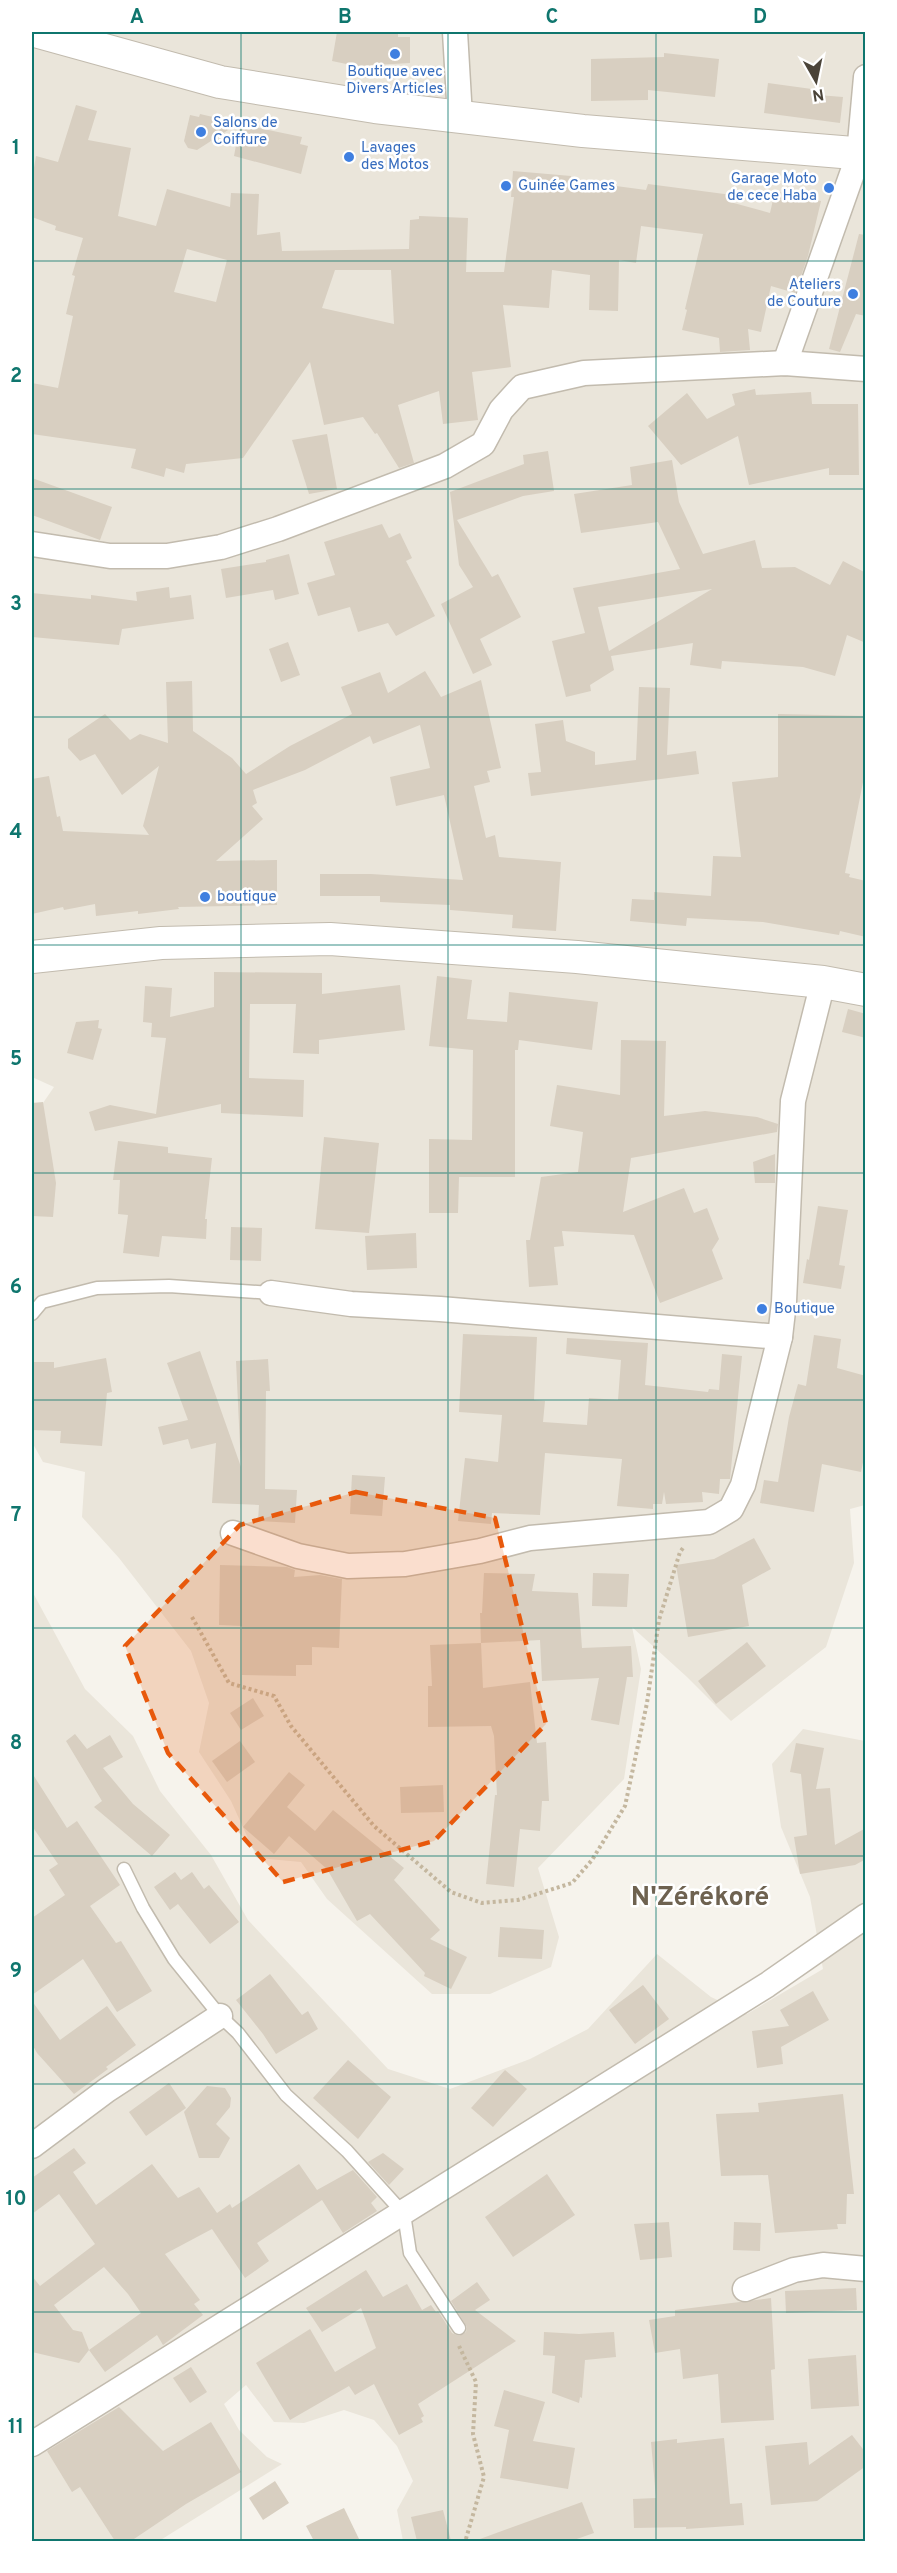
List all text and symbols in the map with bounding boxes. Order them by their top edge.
text: A [130,5,144,31]
text: B [338,5,352,31]
text: C [546,5,558,31]
text: D [753,5,767,31]
marker: Boutique avec Divers Articles [388,47,402,61]
north arrow [786,51,846,111]
place label: Boutique avec Divers Articles [346,63,444,99]
text: N [811,83,825,105]
place label: Salons de Coiffure [213,114,278,150]
marker: Salons de Coiffure [194,125,208,139]
text: 1 [12,136,20,162]
place label: Lavages des Motos [361,139,429,175]
marker: Lavages des Motos [342,150,356,164]
place label: Garage Moto de cece Haba [727,170,817,206]
place label: Guinée Games [518,177,615,196]
marker: Guinée Games [499,179,513,193]
marker: Garage Moto de cece Haba [822,181,836,195]
place label: Ateliers de Couture [767,276,841,312]
marker: Ateliers de Couture [846,287,860,301]
text: 2 [10,364,22,390]
text: 3 [10,592,22,618]
text: 4 [10,820,22,846]
place label: boutique [217,888,277,907]
marker: boutique [198,890,212,904]
text: 5 [10,1047,22,1073]
text: 6 [10,1275,22,1301]
place label: Boutique [774,1300,835,1319]
marker: Boutique [755,1302,769,1316]
text: 7 [11,1503,21,1529]
text: 8 [10,1731,22,1757]
district label: N'Zérékoré [631,1881,769,1915]
text: 9 [10,1959,22,1985]
text: 10 [5,2187,27,2213]
text: 11 [8,2415,24,2441]

